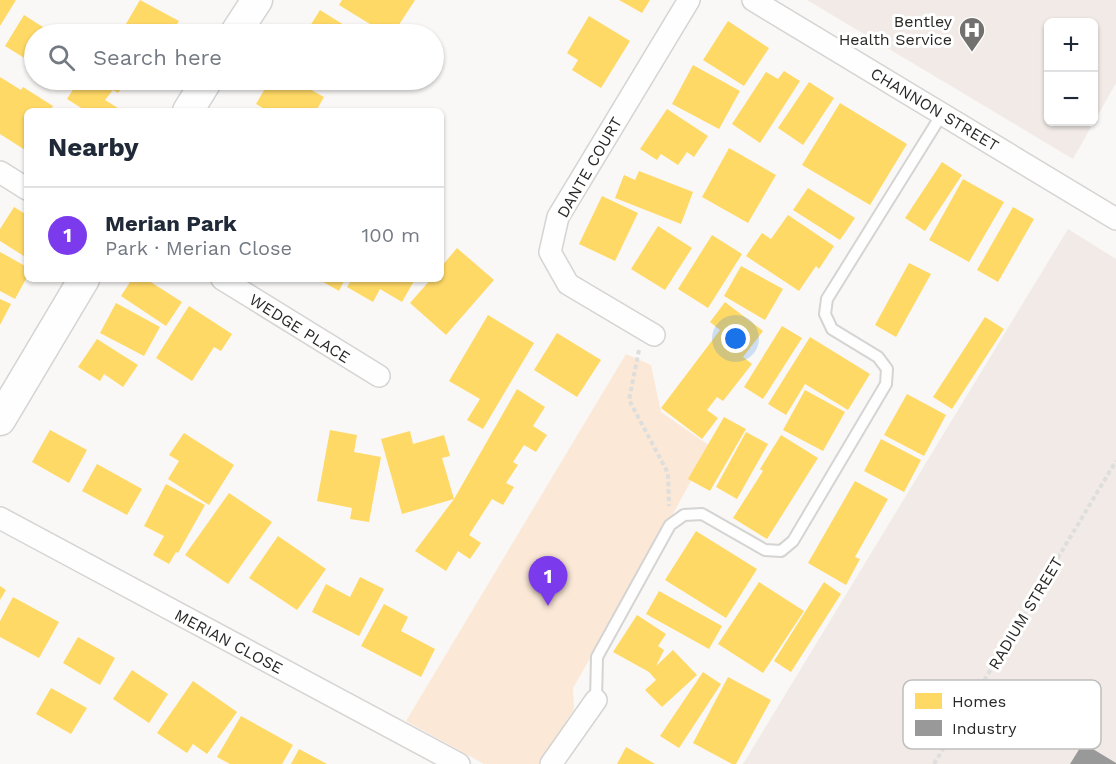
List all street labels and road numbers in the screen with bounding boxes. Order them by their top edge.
street label: CHANNON STREET [867,64,1003,155]
street label: DANTE COURT [553,113,626,221]
street label: WEDGE PLACE [246,290,354,367]
street label: RADIUM STREET [984,553,1067,673]
street label: MERIAN CLOSE [171,605,286,678]

